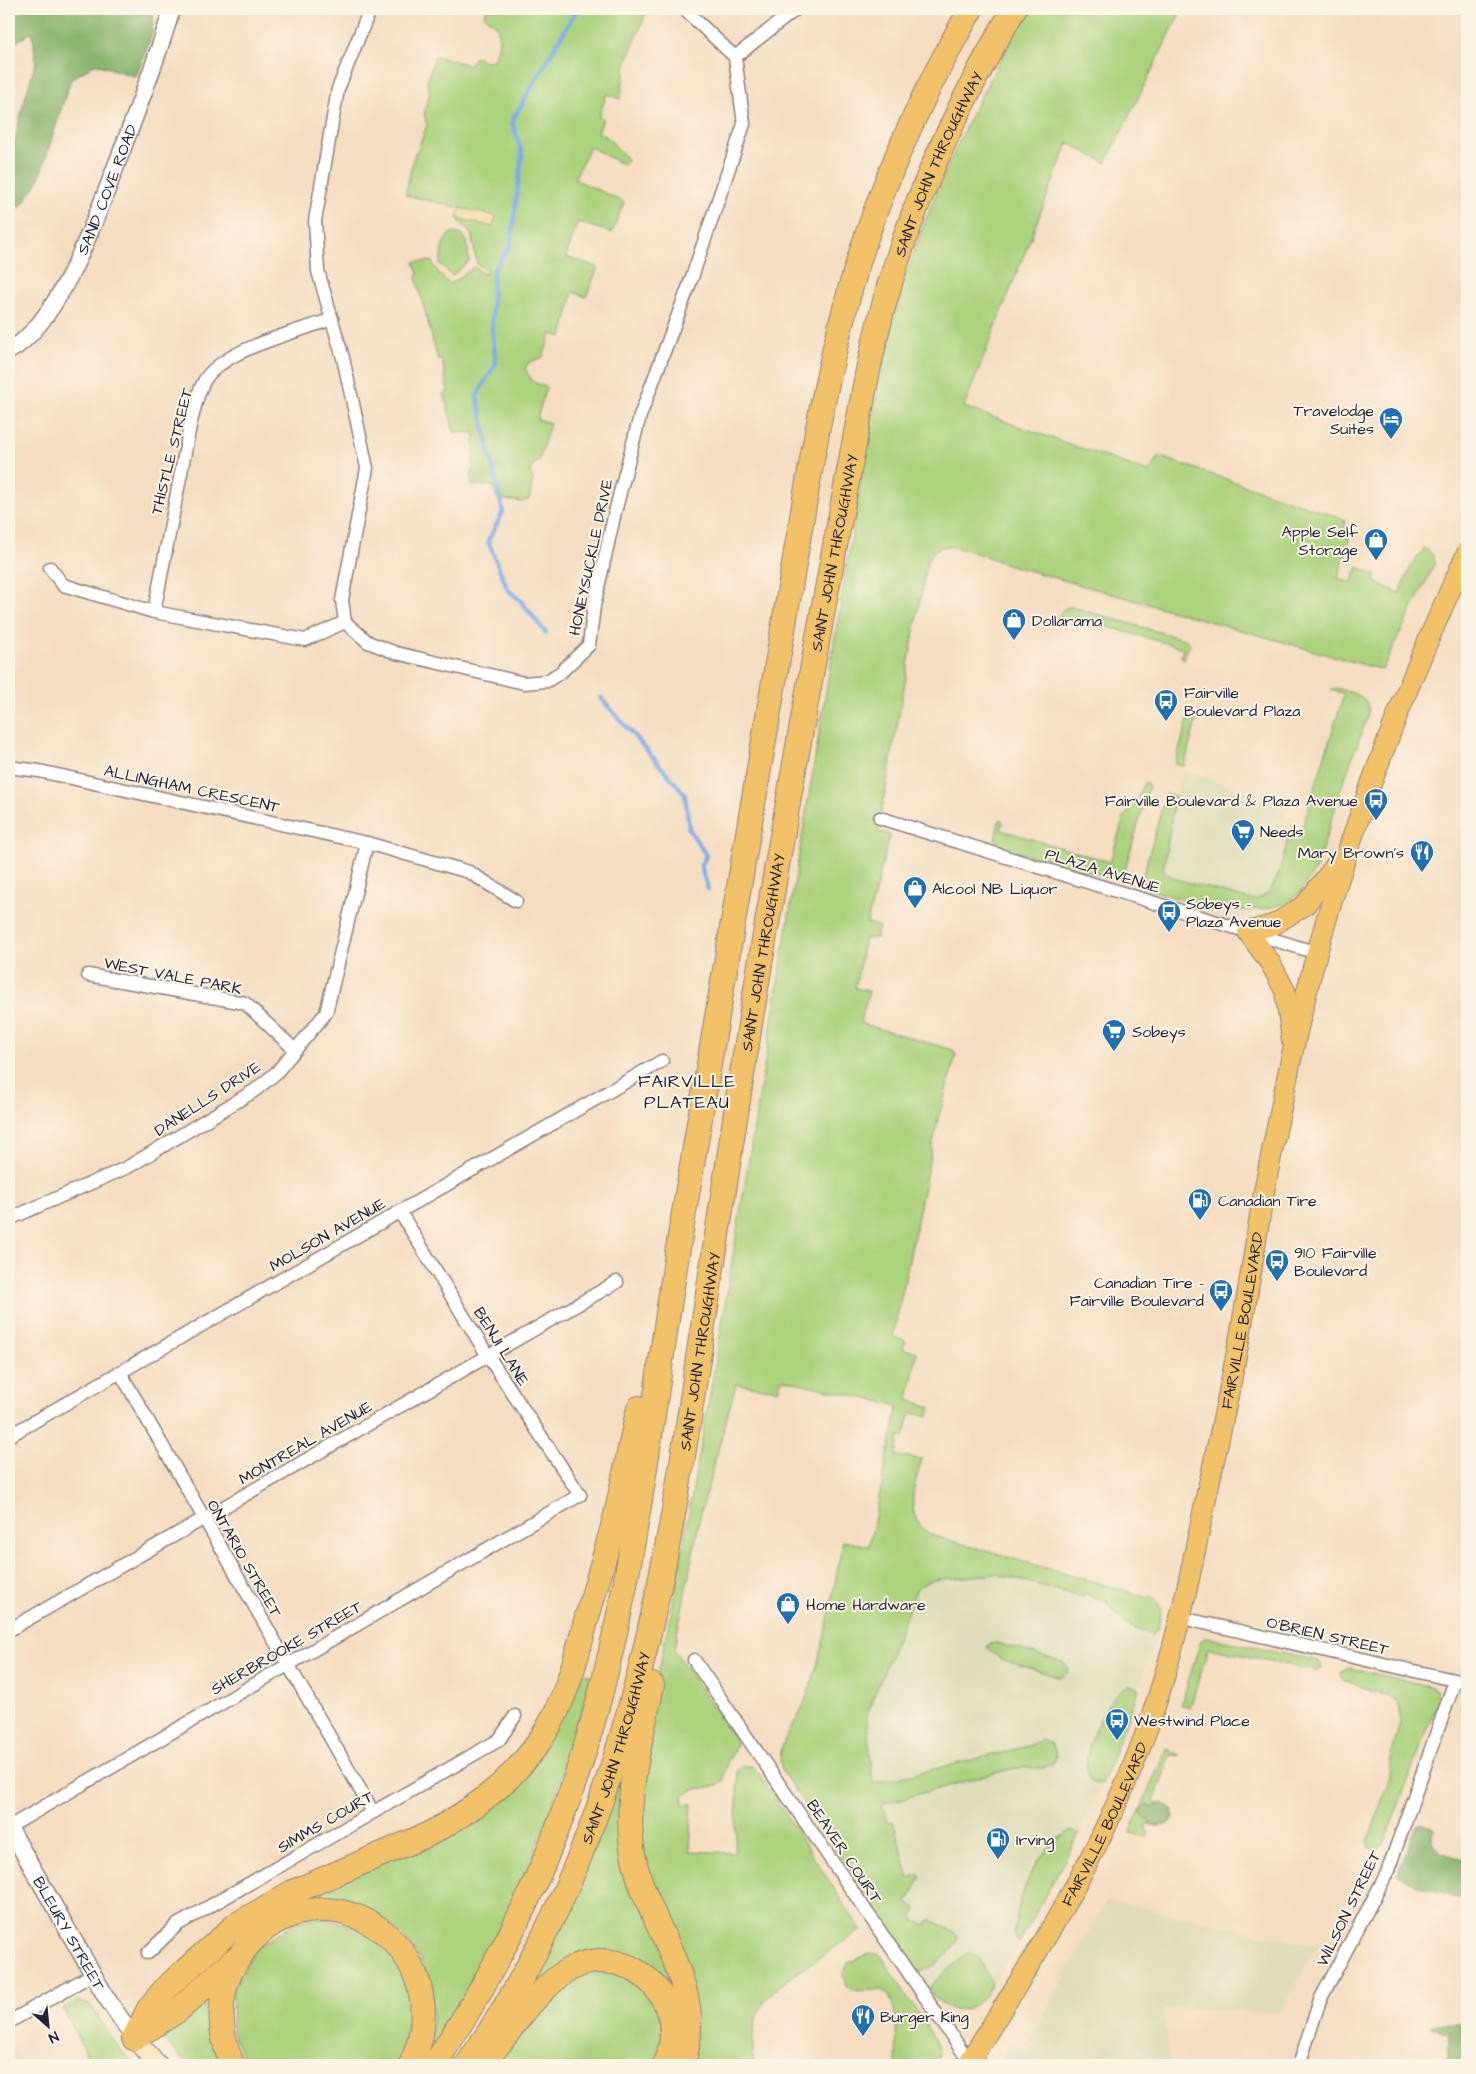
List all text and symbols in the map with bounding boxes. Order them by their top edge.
street label: SAINT JOHN THROUGHWAY [889,68,989,260]
street label: SAND COVE ROAD [72,121,143,258]
street label: THISTLE STREET [146,386,198,517]
place label: Travelodge Suites [1293,400,1374,440]
hotel icon: Travelodge Suites [1378,406,1404,440]
street label: SAINT JOHN THROUGHWAY [806,452,864,653]
street label: HONEYSUCKLE DRIVE [564,476,618,637]
place label: Apple Self Storage [1281,521,1359,562]
shop icon: Apple Self Storage [1363,527,1389,561]
shop icon: Dollarama [1001,607,1027,641]
place label: Dollarama [1032,610,1102,632]
place label: Fairville Boulevard Plaza [1184,682,1300,722]
bus stop icon: Fairville Boulevard Plaza [1153,688,1179,722]
street label: ALLINGHAM CRESCENT [102,760,282,818]
bus stop icon: Fairville Boulevard & Plaza Avenue [1363,787,1389,821]
place label: Fairville Boulevard & Plaza Avenue [1105,790,1358,812]
supermarket icon: Needs [1230,818,1256,852]
place label: Needs [1260,821,1304,843]
restaurant icon: Mary Brown's [1409,839,1435,873]
place label: Mary Brown's [1298,842,1404,865]
street label: PLAZA AVENUE [1043,843,1163,899]
street label: SAINT JOHN THROUGHWAY [736,851,791,1053]
shop icon: Alcool NB Liquor [902,875,928,909]
place label: Alcool NB Liquor [932,878,1057,900]
place label: Sobeys - Plaza Avenue [1186,893,1282,933]
bus stop icon: Sobeys - Plaza Avenue [1156,899,1182,933]
street label: WEST VALE PARK [102,952,244,1000]
supermarket icon: Sobeys [1101,1018,1127,1052]
place label: Sobeys [1132,1021,1186,1044]
street label: DANELLS DRIVE [150,1056,265,1141]
district label: FAIRVILLE PLATEAU [638,1069,736,1115]
fuel station icon: Canadian Tire [1187,1187,1213,1221]
place label: Canadian Tire [1218,1190,1317,1212]
street label: MOLSON AVENUE [265,1192,390,1277]
street label: FAIRVILLE BOULEVARD [1216,1230,1269,1411]
place label: 910 Fairville Boulevard [1294,1242,1377,1282]
bus stop icon: 910 Fairville Boulevard [1264,1248,1290,1282]
street label: SAINT JOHN THROUGHWAY [674,1250,726,1452]
place label: Canadian Tire - Fairville Boulevard [1070,1272,1204,1312]
bus stop icon: Canadian Tire - Fairville Boulevard [1208,1278,1234,1312]
street label: BENJI LANE [468,1303,534,1391]
street label: MONTREAL AVENUE [235,1395,377,1490]
street label: ONTARIO STREET [201,1496,287,1621]
shop icon: Home Hardware [775,1591,801,1625]
place label: Home Hardware [806,1594,926,1616]
street label: SHERBROOKE STREET [207,1596,366,1700]
street label: O'BRIEN STREET [1264,1611,1391,1661]
street label: SAINT JOHN THROUGHWAY [576,1649,656,1848]
bus stop icon: Westwind Place [1104,1707,1130,1741]
place label: Westwind Place [1134,1710,1250,1732]
street label: FAIRVILLE BOULEVARD [1056,1739,1153,1910]
street label: SIMMS COURT [273,1785,378,1858]
street label: BEAVER COURT [801,1795,887,1908]
fuel station icon: Irving [985,1826,1011,1860]
place label: Irving [1016,1829,1054,1852]
street label: WILSON STREET [1311,1847,1387,1970]
street label: BLEURY STREET [27,1872,110,1994]
north arrow [22,2002,72,2052]
restaurant icon: Burger King [850,2003,876,2037]
place label: Burger King [880,2006,969,2029]
text: N [45,2026,62,2048]

